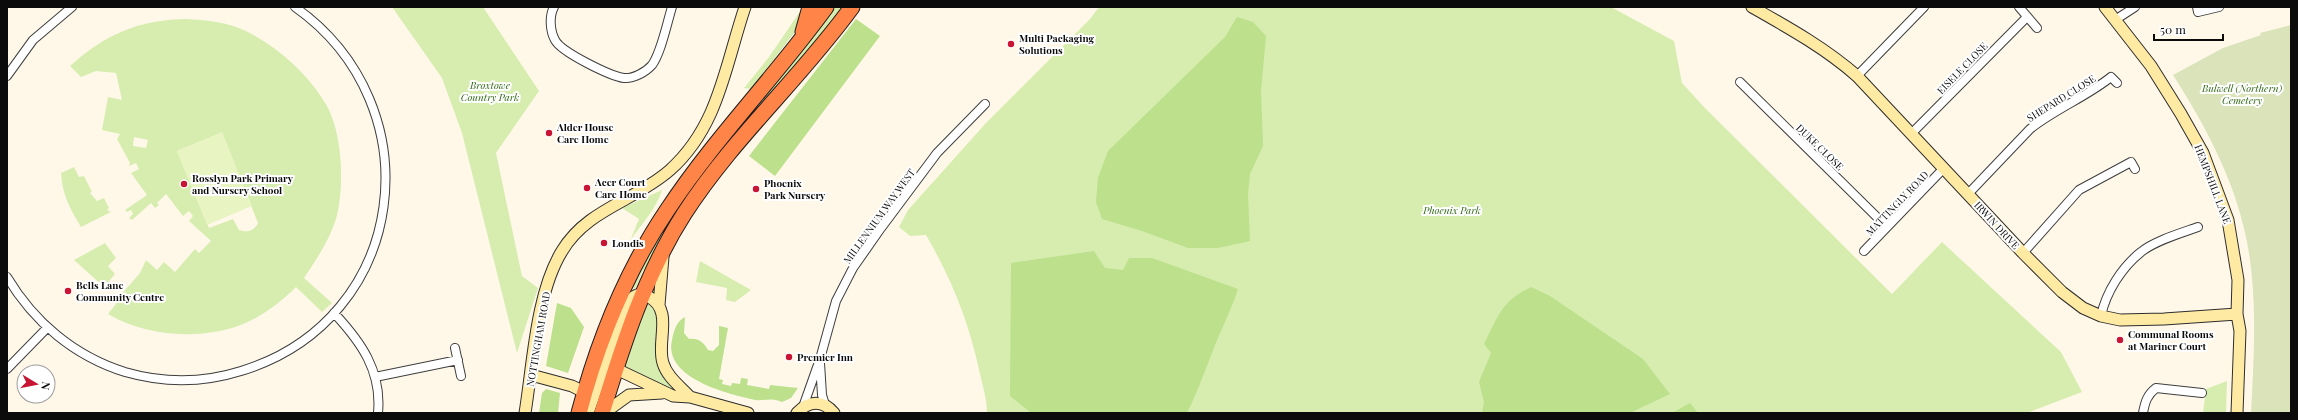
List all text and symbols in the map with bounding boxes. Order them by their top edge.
scale bar [2154,16,2223,42]
text: 50 m [2160,21,2186,37]
place label: Multi Packaging Solutions [1019,31,1094,57]
marker: Multi Packaging Solutions [1006,39,1016,49]
street label: EISELE CLOSE [1934,39,1990,97]
street label: SHEPARD CLOSE [2024,71,2098,125]
park label: Broxtowe Country Park [461,78,519,104]
park label: Bulwell (Northern) Cemetery [2201,81,2282,107]
place label: Alder House Care Home [556,120,614,146]
street label: DUKE CLOSE [1793,121,1847,173]
marker: Alder House Care Home [544,128,554,138]
street label: HEMPSHILL LANE [2191,142,2235,226]
street label: MILLENNIUM WAY WEST [840,166,918,266]
street label: MATTINGLY ROAD [1863,168,1931,238]
place label: Rosslyn Park Primary and Nursery School [192,171,294,197]
place label: Acer Court Care Home [594,175,647,201]
place label: Phoenix Park Nursery [764,176,826,202]
marker: Rosslyn Park Primary and Nursery School [179,179,189,189]
marker: Acer Court Care Home [582,183,592,193]
marker: Phoenix Park Nursery [751,184,761,194]
street label: IRWIN DRIVE [1971,198,2023,252]
park label: Phoenix Park [1422,203,1481,217]
place label: Londis [612,236,644,250]
marker: Londis [599,238,609,248]
place label: Bells Lane Community Centre [76,278,164,304]
marker: Bells Lane Community Centre [63,286,73,296]
street label: NOTTINGHAM ROAD [523,290,553,388]
place label: Communal Rooms at Mariner Court [2128,327,2214,353]
marker: Communal Rooms at Mariner Court [2115,335,2125,345]
place label: Premier Inn [797,350,854,364]
marker: Premier Inn [784,352,794,362]
north arrow [16,364,56,404]
text: N [38,381,54,391]

